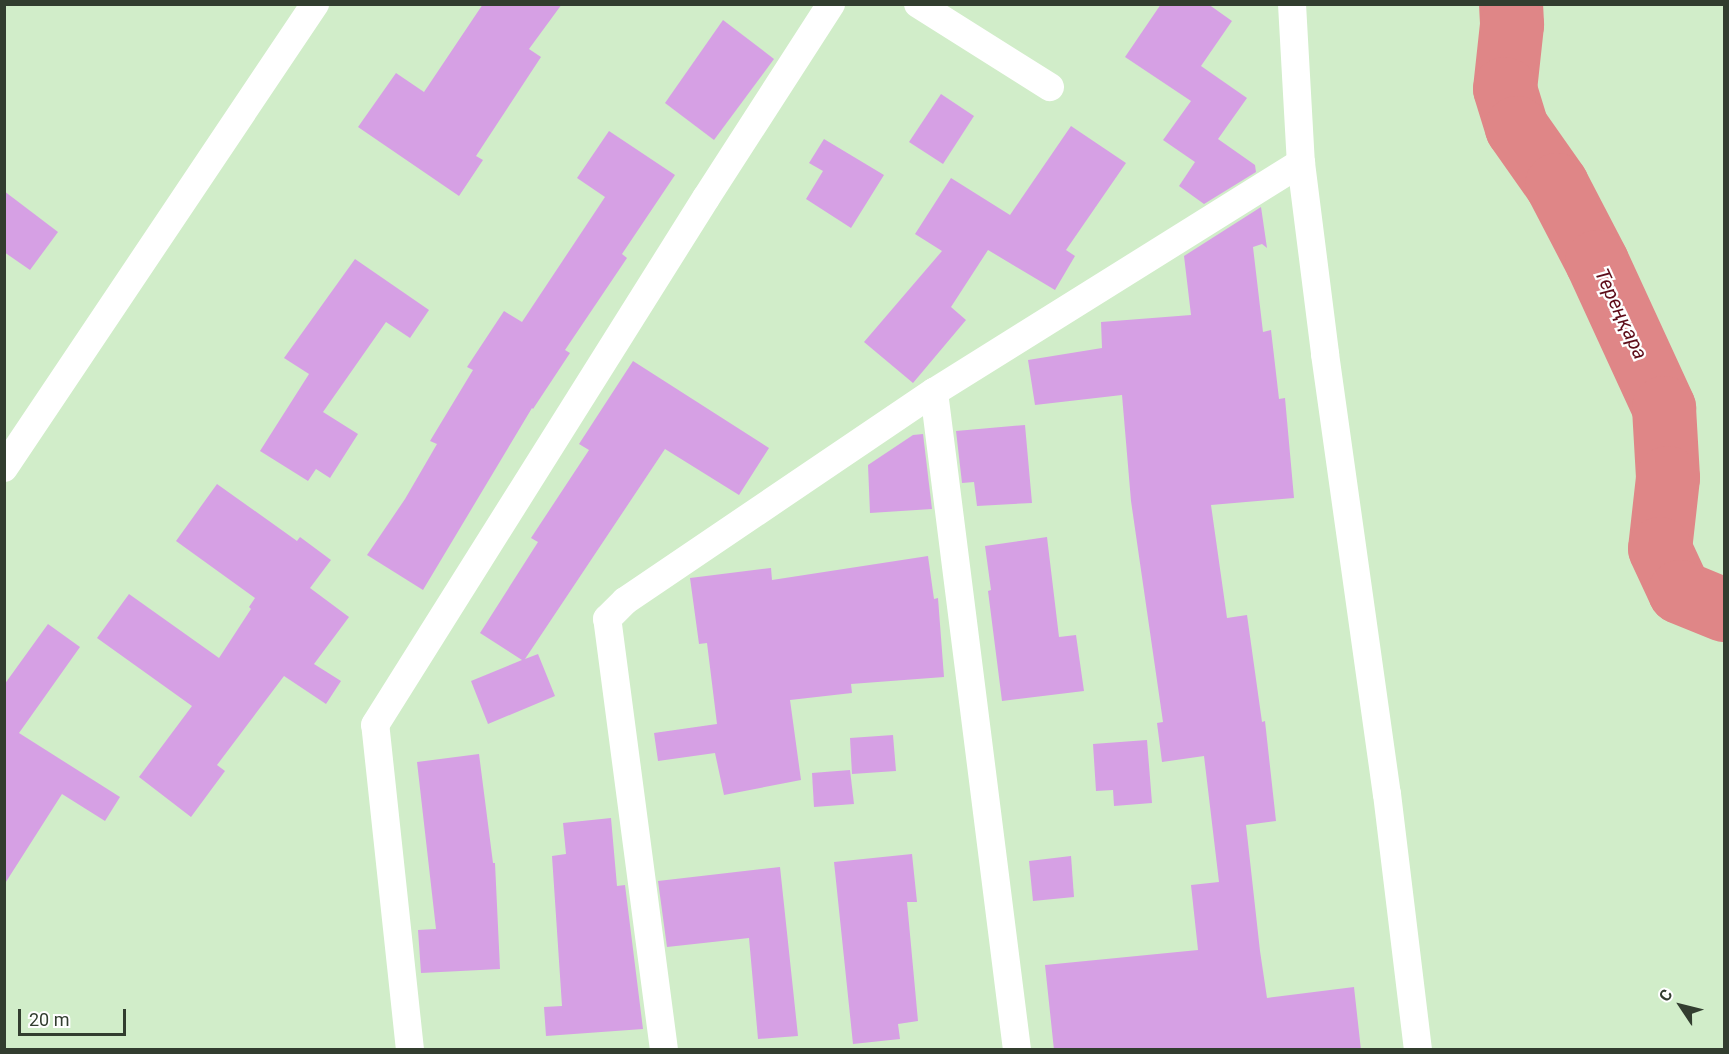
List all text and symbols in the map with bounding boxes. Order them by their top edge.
water label: Тереңқара [1590,265,1652,363]
north arrow [1651,976,1711,1036]
text: С [1655,986,1677,1005]
scale bar [21,997,129,1035]
text: 20 m [29,1009,69,1030]

